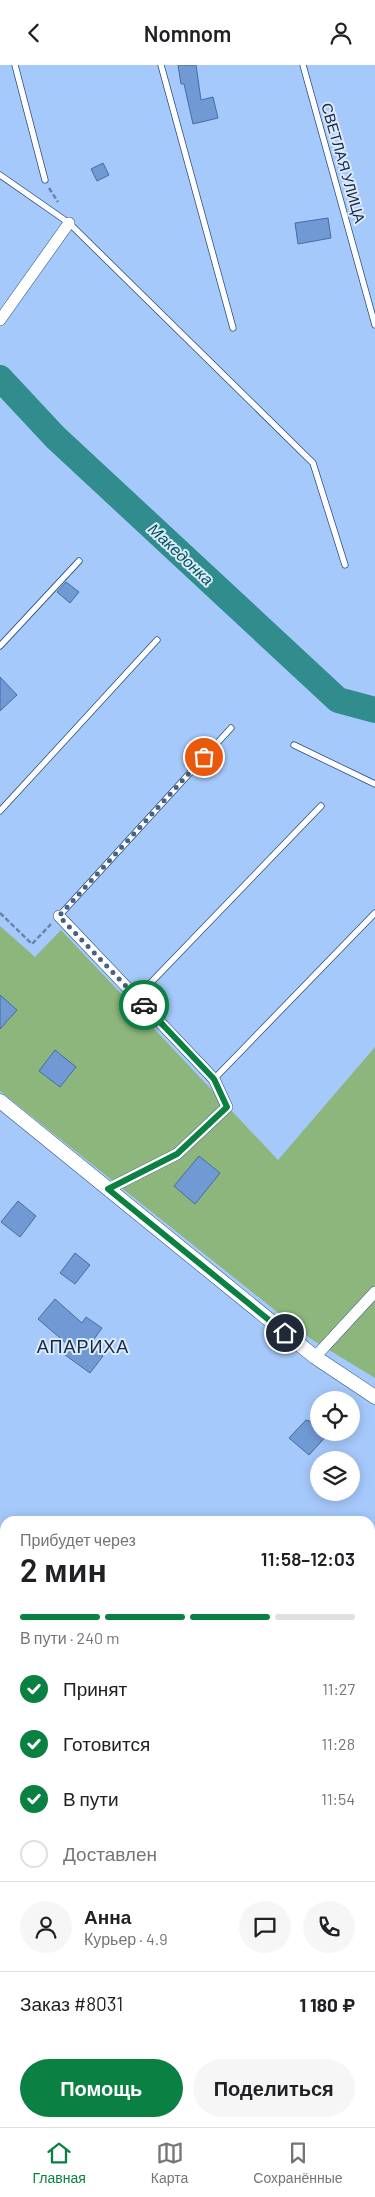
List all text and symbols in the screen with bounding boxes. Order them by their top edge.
icon: back [20,19,48,47]
icon: person [327,19,355,47]
text: Nomnom [144,20,231,46]
street label: СВЕТЛАЯ УЛИЦА [318,101,370,225]
water label: Македонка [145,519,218,589]
pin [183,736,225,778]
icon: bag [190,743,218,771]
courier [119,980,169,1030]
icon: car [130,991,158,1019]
pin [264,1312,306,1354]
icon: home [271,1319,299,1347]
district label: АПАРИХА [37,1335,129,1357]
map controls [310,1391,360,1501]
button: locate [310,1391,360,1441]
button: layers [310,1451,360,1501]
text: Прибудет через [20,1530,136,1549]
text: 11:58–12:03 [261,1547,355,1570]
text: 2 мин [20,1550,107,1588]
text: В пути · 240 m [20,1628,119,1647]
icon: check [20,1675,48,1703]
text: Принят [63,1677,127,1700]
text: 11:27 [322,1679,355,1698]
icon: check [20,1730,48,1758]
text: Готовится [63,1732,150,1755]
text: 11:28 [321,1734,355,1753]
icon: check [20,1785,48,1813]
text: В пути [63,1787,119,1810]
text: 11:54 [321,1789,355,1808]
text: Доставлен [63,1842,157,1865]
button: person [20,1901,72,1953]
button: chat [239,1901,291,1953]
button: phone [303,1901,355,1953]
text: Анна [84,1905,131,1928]
text: Курьер · 4.9 [84,1929,168,1948]
text: Заказ #8031 [20,1992,123,2015]
text: 1 180 ₽ [300,1993,355,2016]
button: Помощь [20,2059,183,2117]
button: Поделиться [193,2059,355,2117]
tab: Главная [33,2139,86,2186]
tab: Карта [151,2139,188,2186]
tab: Сохранённые [253,2139,342,2186]

